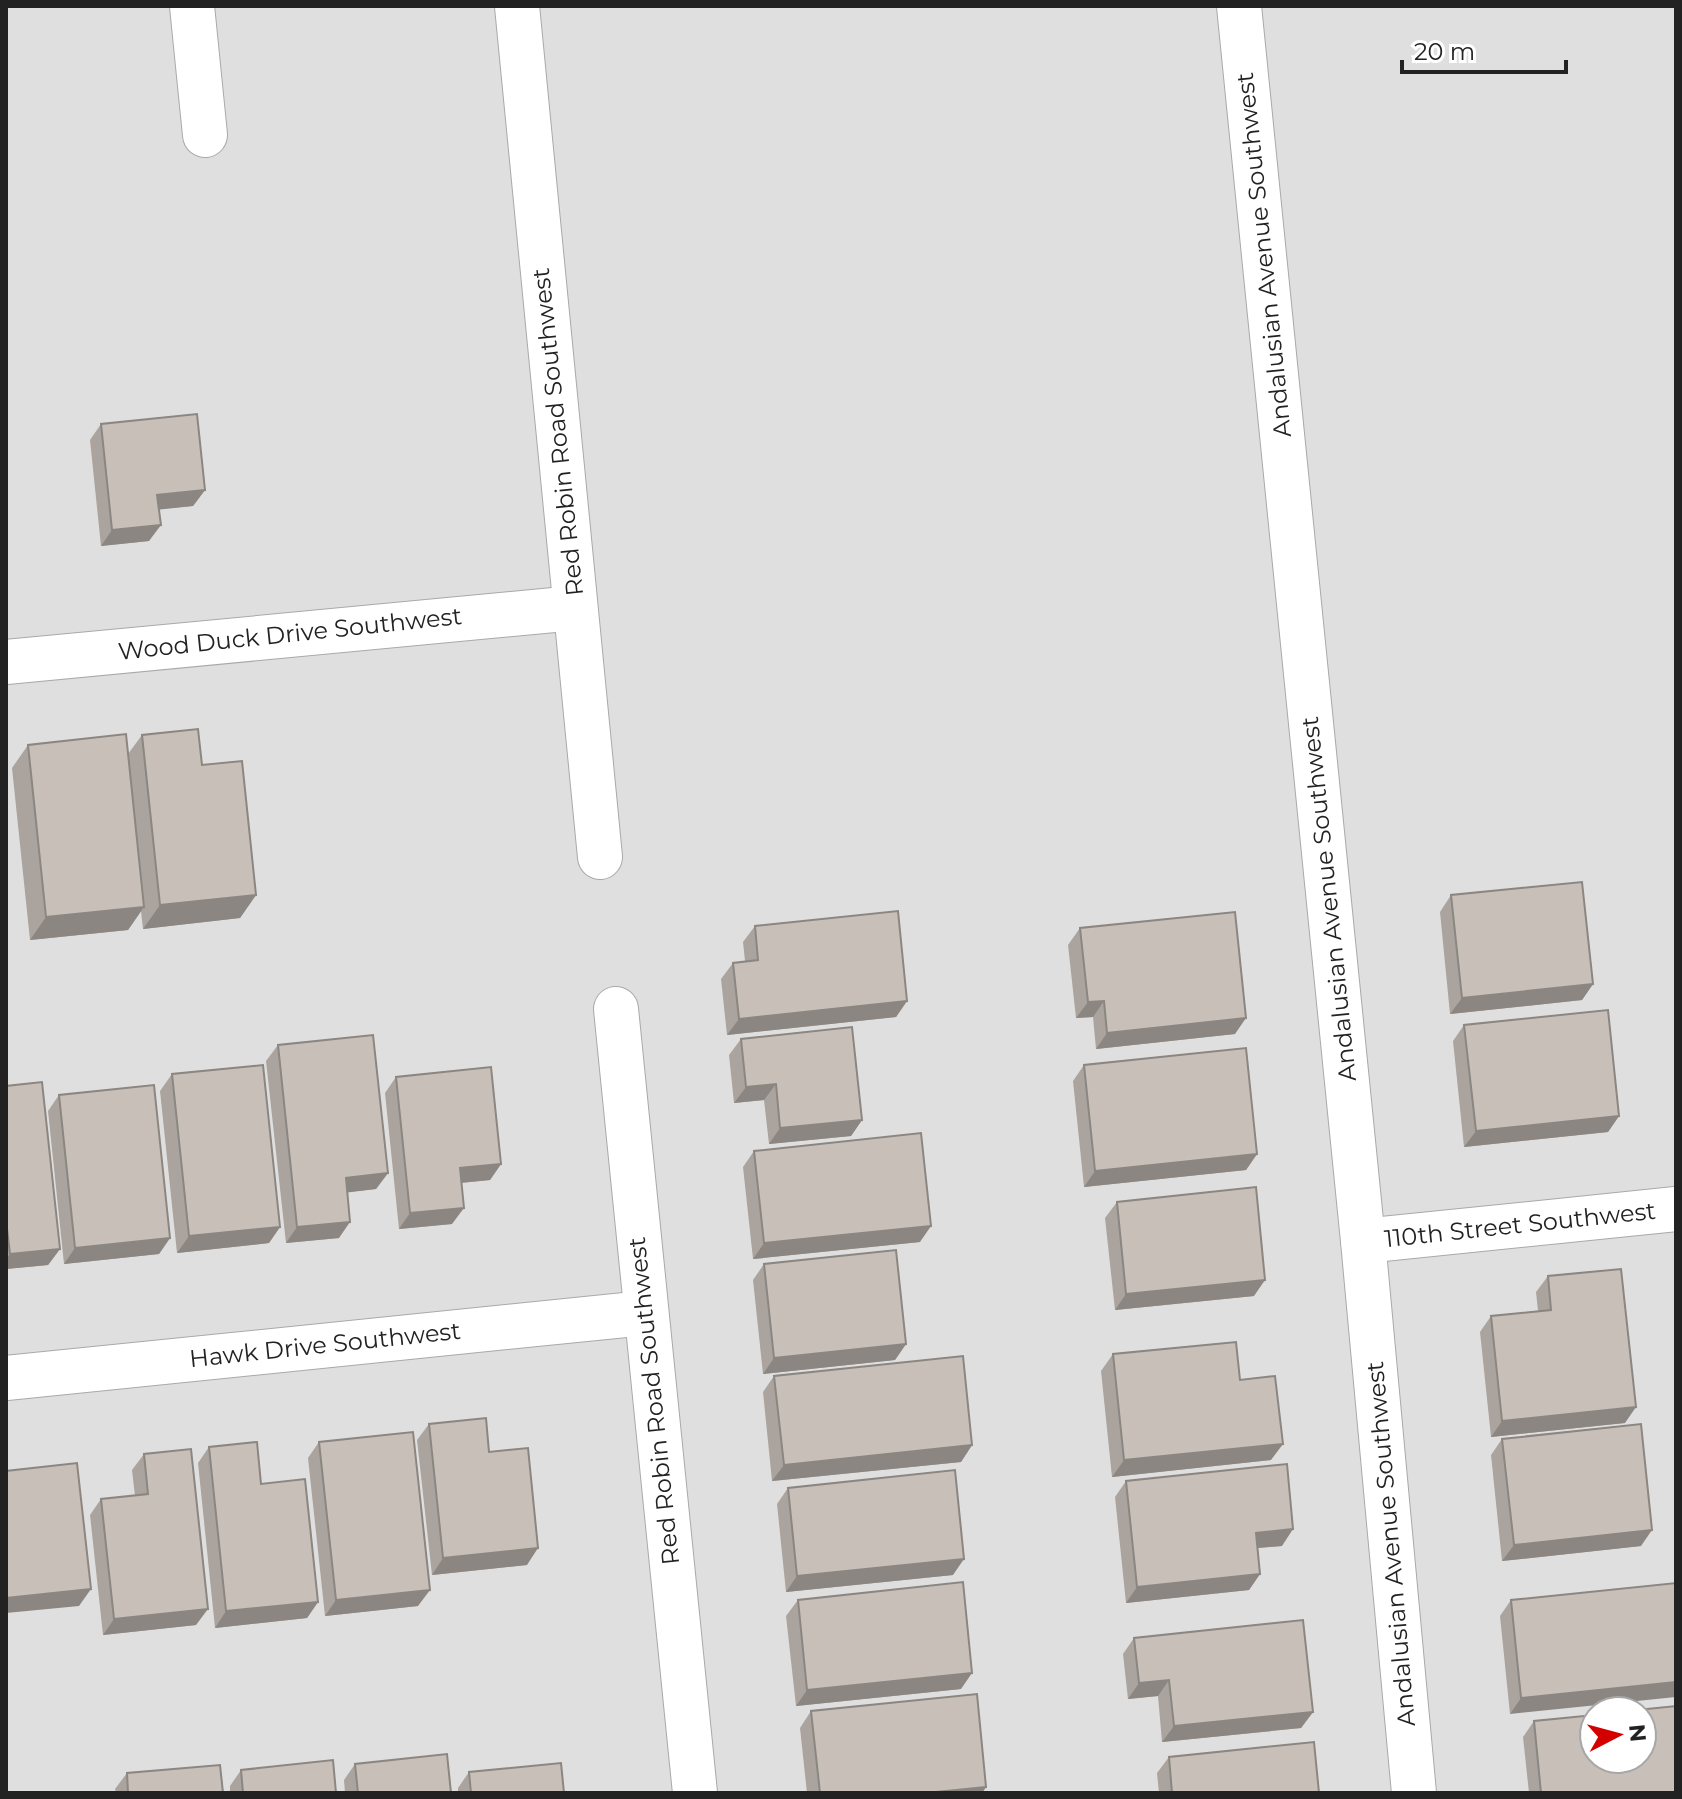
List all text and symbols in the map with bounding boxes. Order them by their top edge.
scale bar [1402,24,1566,74]
text: 20 m [1414,37,1475,66]
street label: Andalusian Avenue Southwest [1230,71,1297,439]
street label: Red Robin Road Southwest [526,266,589,597]
street label: Wood Duck Drive Southwest [117,601,463,666]
street label: Andalusian Avenue Southwest [1295,715,1362,1083]
street label: 110th Street Southwest [1383,1196,1657,1253]
street label: Red Robin Road Southwest [622,1235,685,1566]
street label: Hawk Drive Southwest [188,1316,462,1373]
street label: Andalusian Avenue Southwest [1360,1360,1421,1728]
north arrow [1578,1695,1658,1775]
text: N [1623,1723,1652,1743]

